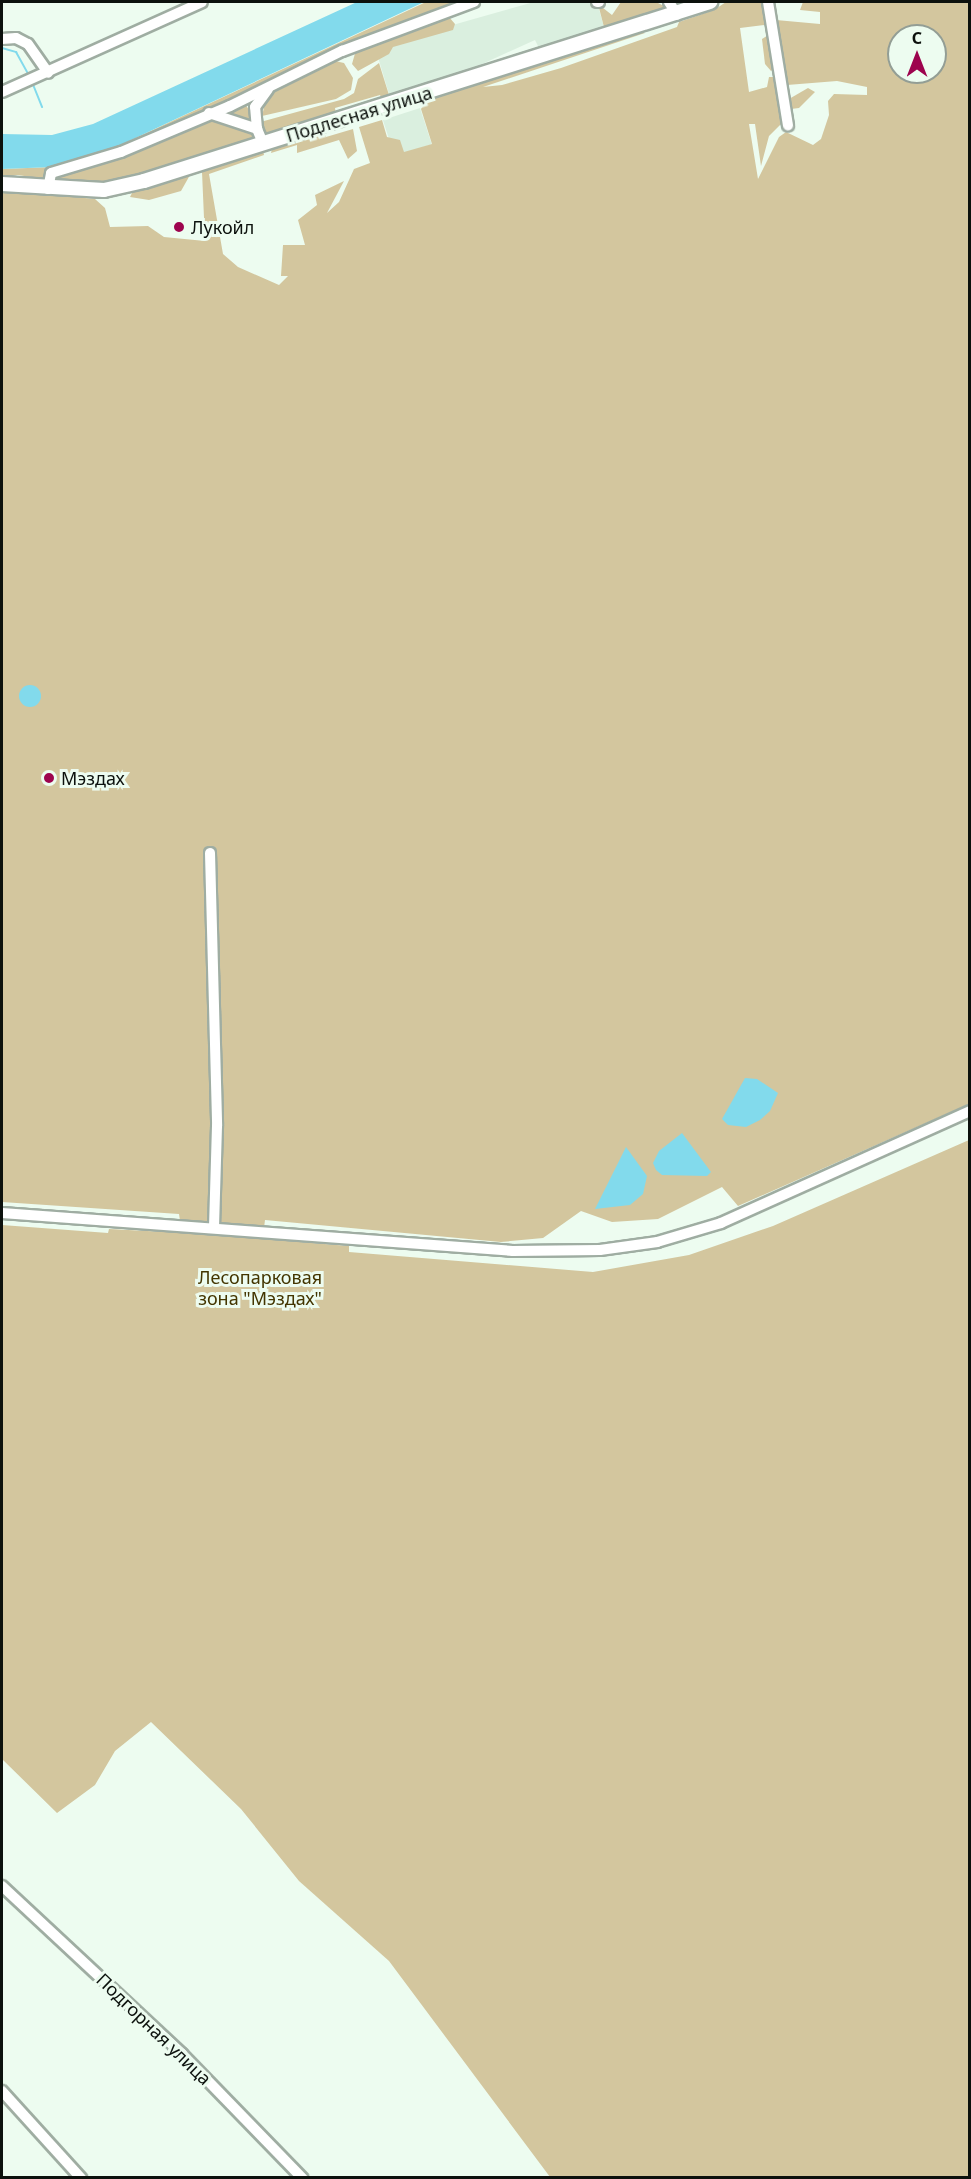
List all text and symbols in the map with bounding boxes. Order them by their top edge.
north arrow [887,24,947,84]
text: С [912,27,922,49]
street label: Подлесная улица [283,82,435,146]
place label: Лукойл [191,216,254,238]
marker: Лукойл [172,220,186,234]
place label: Мэздах [61,767,125,789]
marker: Мэздах [42,771,56,785]
park label: Лесопарковая зона "Мэздах" [198,1267,322,1310]
street label: Подгорная улица [92,1969,216,2089]

